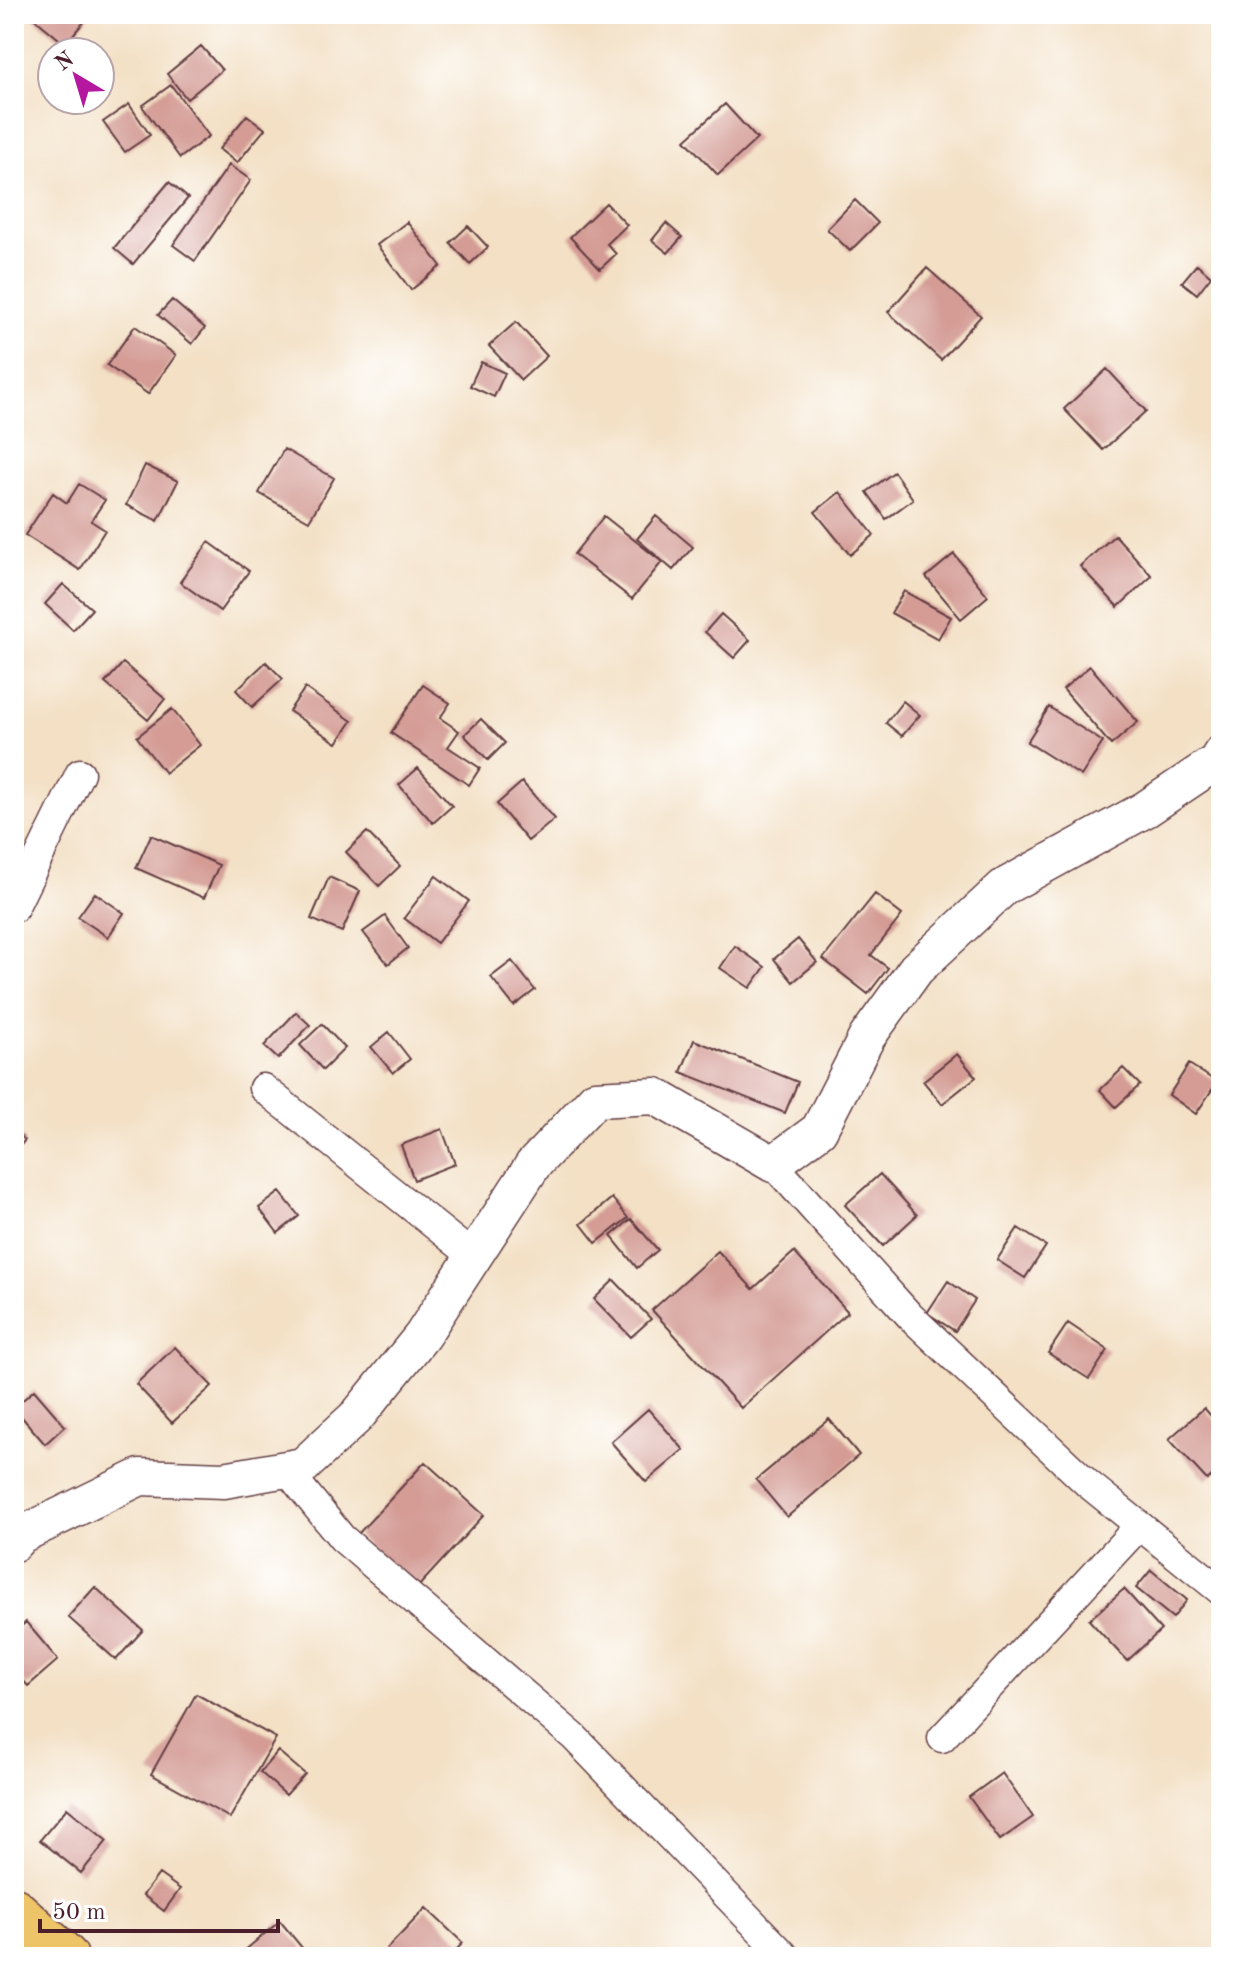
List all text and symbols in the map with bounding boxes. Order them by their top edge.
north arrow [36,36,116,116]
text: N [52,48,78,76]
scale bar [40,1883,278,1933]
text: 50 m [52,1901,106,1925]

